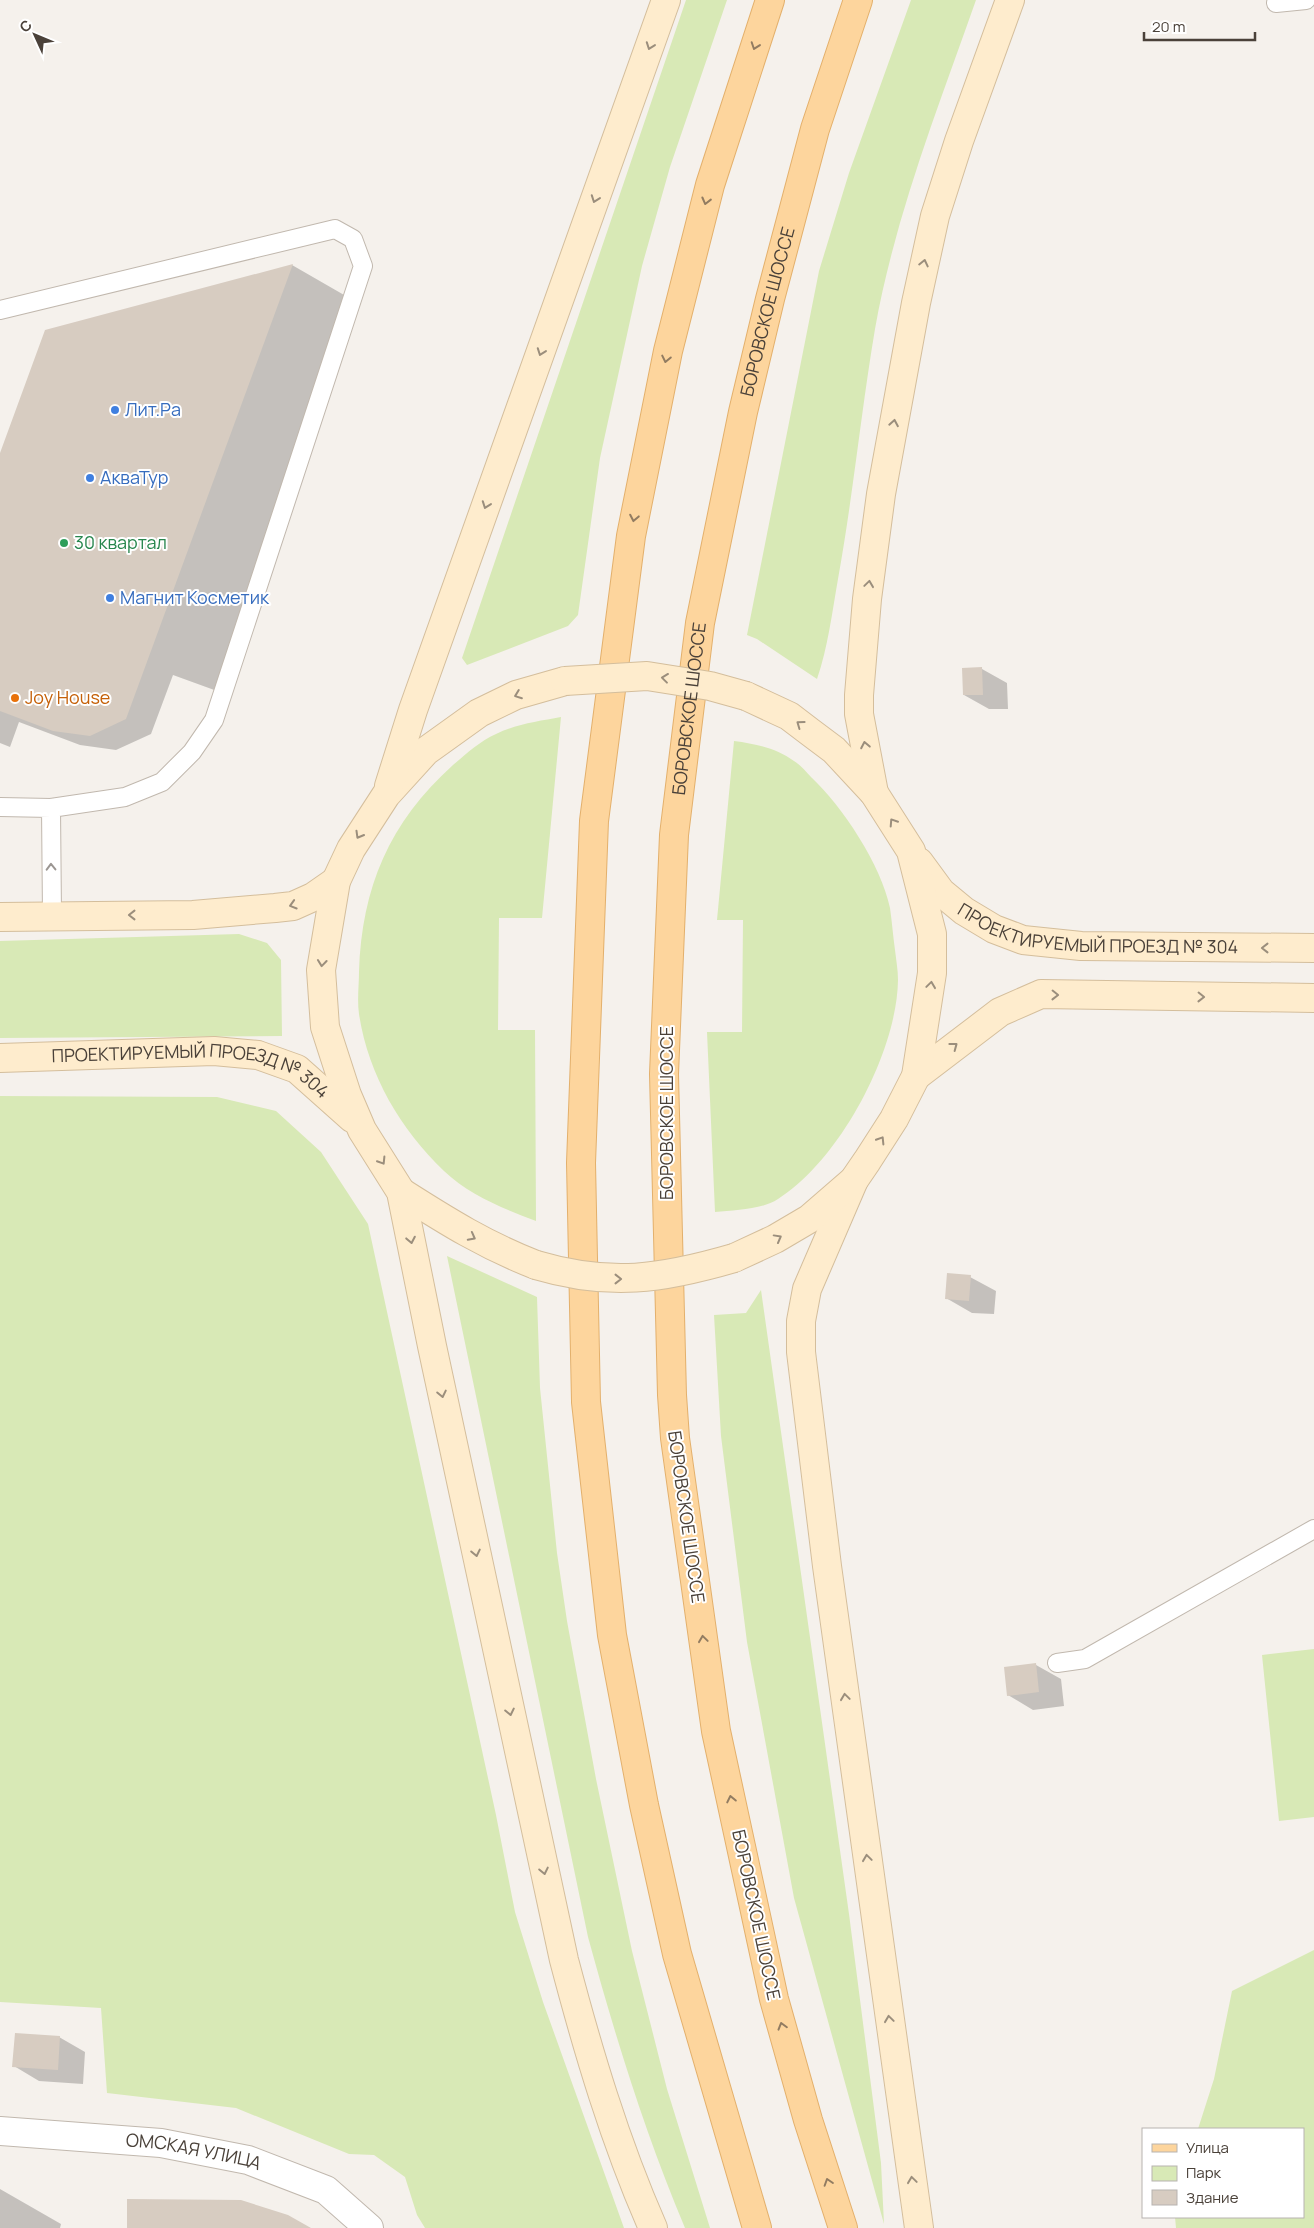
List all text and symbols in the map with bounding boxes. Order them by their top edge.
north arrow [10,10,60,60]
scale bar [1144,10,1255,42]
text: С [15,15,36,36]
text: 20 m [1152,16,1185,37]
one-way arrow [646,41,656,50]
one-way arrow [751,41,761,50]
one-way arrow [591,194,601,203]
one-way arrow [701,196,711,204]
street label: БОРОВСКОЕ ШОССЕ [734,224,800,399]
one-way arrow [918,259,929,268]
one-way arrow [537,347,547,356]
one-way arrow [662,354,672,363]
place label: Лит.Рa [125,397,181,421]
marker: Лит.Рa [109,404,121,416]
one-way arrow [888,419,898,427]
place label: АкваТур [100,465,169,489]
marker: АкваТур [84,472,96,484]
one-way arrow [482,500,492,509]
one-way arrow [630,514,640,522]
place label: 30 квартал [74,530,167,554]
marker: 30 квартал [58,537,70,549]
one-way arrow [863,579,874,587]
place label: Магнит Косметик [120,585,270,609]
marker: Магнит Косметик [104,592,116,604]
street label: БОРОВСКОЕ ШОССЕ [666,621,711,796]
one-way arrow [661,673,669,684]
place label: Joy House [25,685,110,709]
one-way arrow [515,689,523,699]
marker: Joy House [9,692,21,704]
one-way arrow [797,722,806,730]
one-way arrow [860,741,870,749]
one-way arrow [889,818,899,827]
one-way arrow [355,830,365,839]
one-way arrow [45,862,56,870]
street label: ПРОЕКТИРУЕМЫЙ ПРОЕЗД № 304 [954,897,1238,958]
one-way arrow [290,899,298,909]
one-way arrow [128,910,136,920]
one-way arrow [1261,943,1269,953]
one-way arrow [317,960,328,968]
one-way arrow [925,981,935,990]
one-way arrow [1052,990,1059,1000]
one-way arrow [1197,991,1205,1002]
street label: БОРОВСКОЕ ШОССЕ [654,1026,678,1200]
street label: ПРОЕКТИРУЕМЫЙ ПРОЕЗД № 304 [51,1038,335,1103]
one-way arrow [948,1043,958,1052]
one-way arrow [875,1136,885,1145]
one-way arrow [376,1156,385,1165]
one-way arrow [467,1231,476,1241]
one-way arrow [772,1234,781,1244]
one-way arrow [405,1236,415,1245]
one-way arrow [615,1274,623,1284]
one-way arrow [436,1390,447,1399]
street label: БОРОВСКОЕ ШОССЕ [663,1429,711,1605]
one-way arrow [470,1549,481,1557]
one-way arrow [698,1635,708,1644]
one-way arrow [840,1693,851,1701]
one-way arrow [504,1707,515,1716]
one-way arrow [726,1795,736,1804]
street label: БОРОВСКОЕ ШОССЕ [727,1827,787,2002]
one-way arrow [862,1854,873,1862]
one-way arrow [539,1866,549,1875]
one-way arrow [884,2015,895,2023]
one-way arrow [777,2022,787,2031]
street label: ОМСКАЯ УЛИЦА [125,2127,266,2175]
legend [1142,2128,1304,2218]
text: Улица [1186,2137,1229,2158]
text: Парк [1186,2162,1222,2183]
one-way arrow [907,2175,918,2183]
one-way arrow [824,2178,834,2186]
text: Здание [1186,2187,1239,2208]

